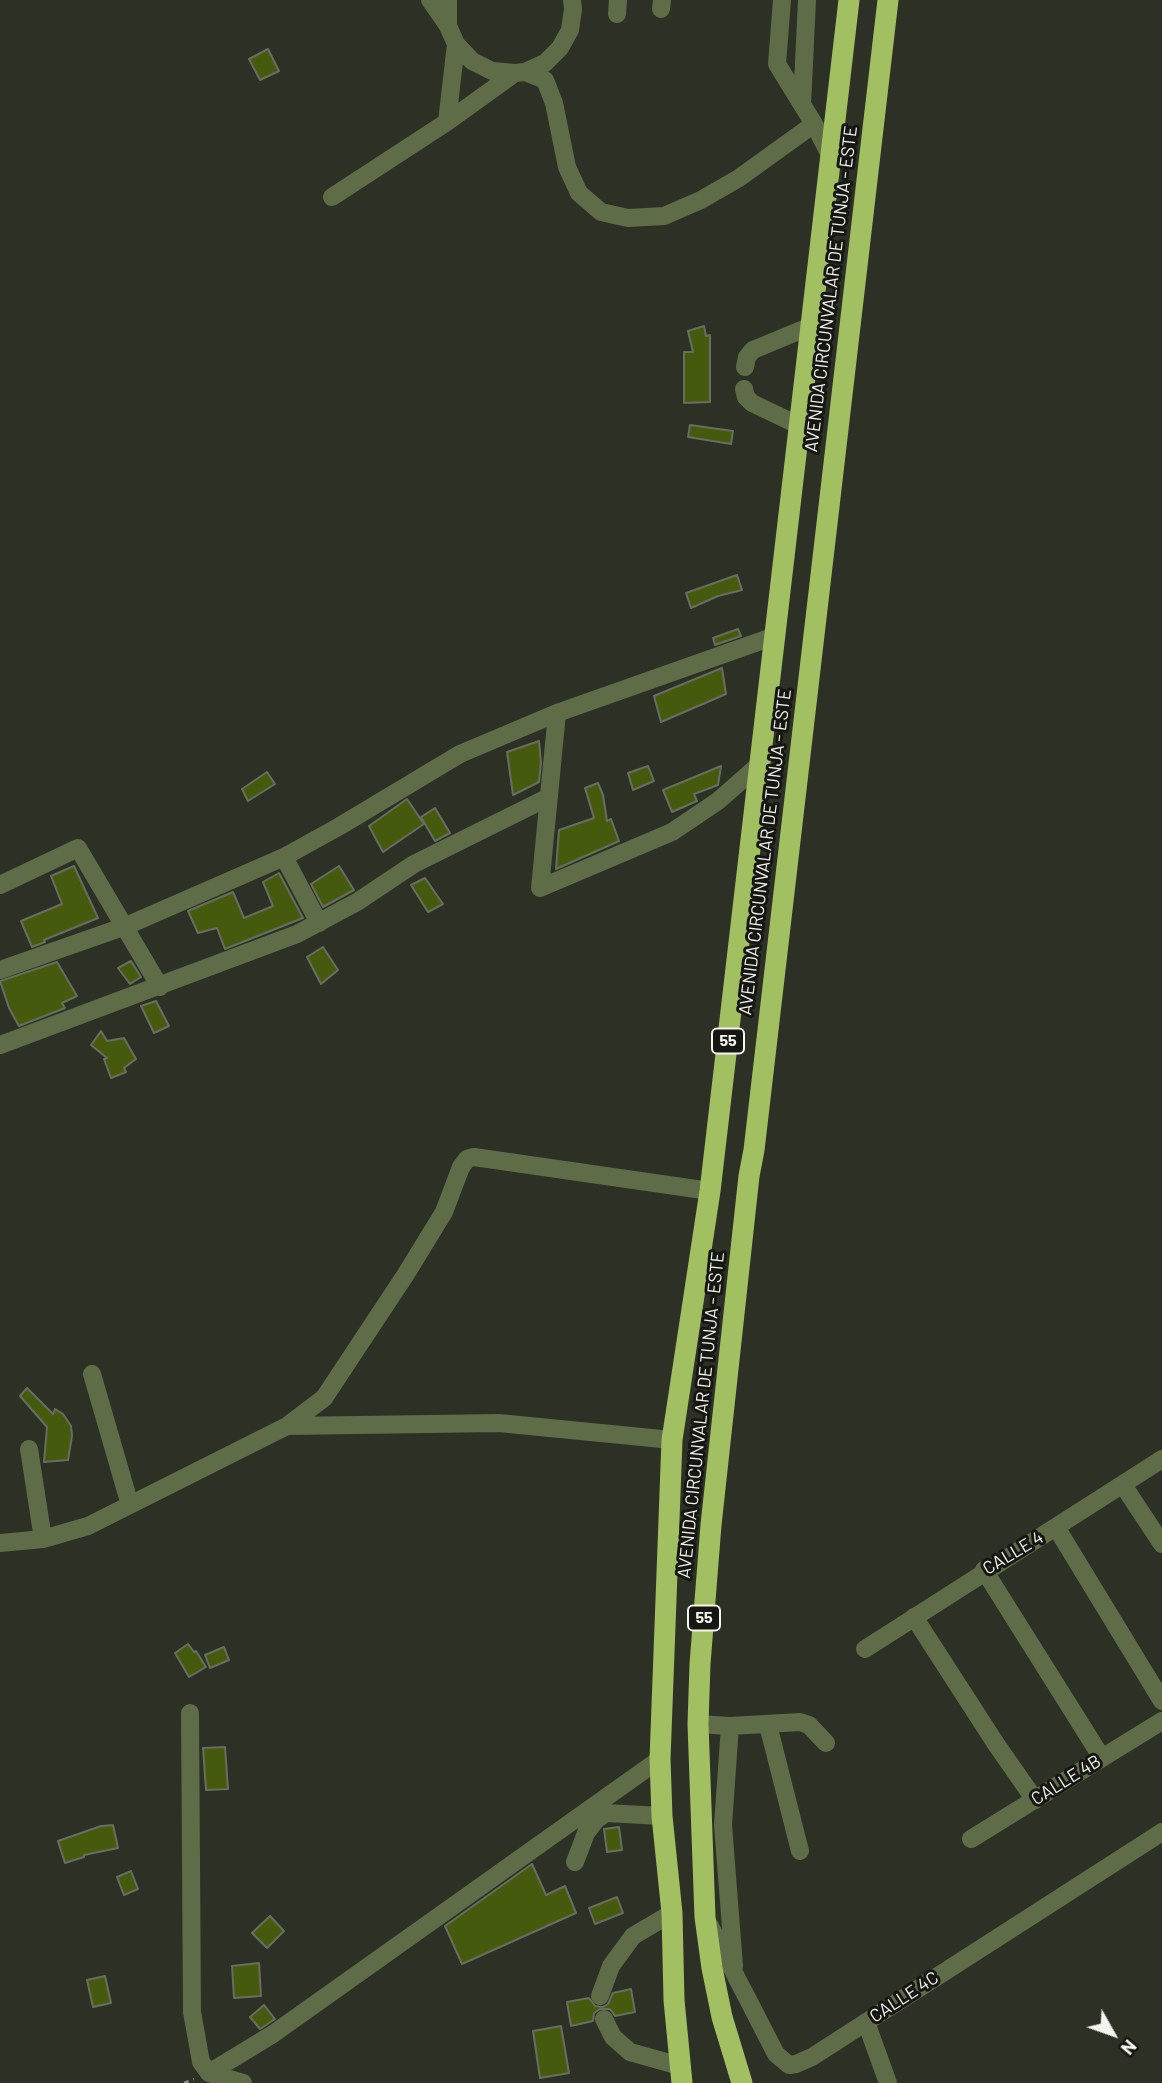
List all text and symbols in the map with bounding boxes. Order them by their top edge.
street label: AVENIDA CIRCUNVALAR DE TUNJA - ESTE [800,125,862,453]
street label: AVENIDA CIRCUNVALAR DE TUNJA - ESTE [734,688,796,1016]
road number: 55 [712,1028,744,1054]
street label: AVENIDA CIRCUNVALAR DE TUNJA - ESTE [673,1251,729,1579]
street label: CALLE 4 [979,1527,1047,1579]
road number: 55 [688,1606,720,1630]
street label: CALLE 4B [1027,1750,1105,1810]
street label: CALLE 4C [866,1967,942,2027]
north arrow [1078,1999,1148,2069]
text: N [1117,2036,1142,2060]

